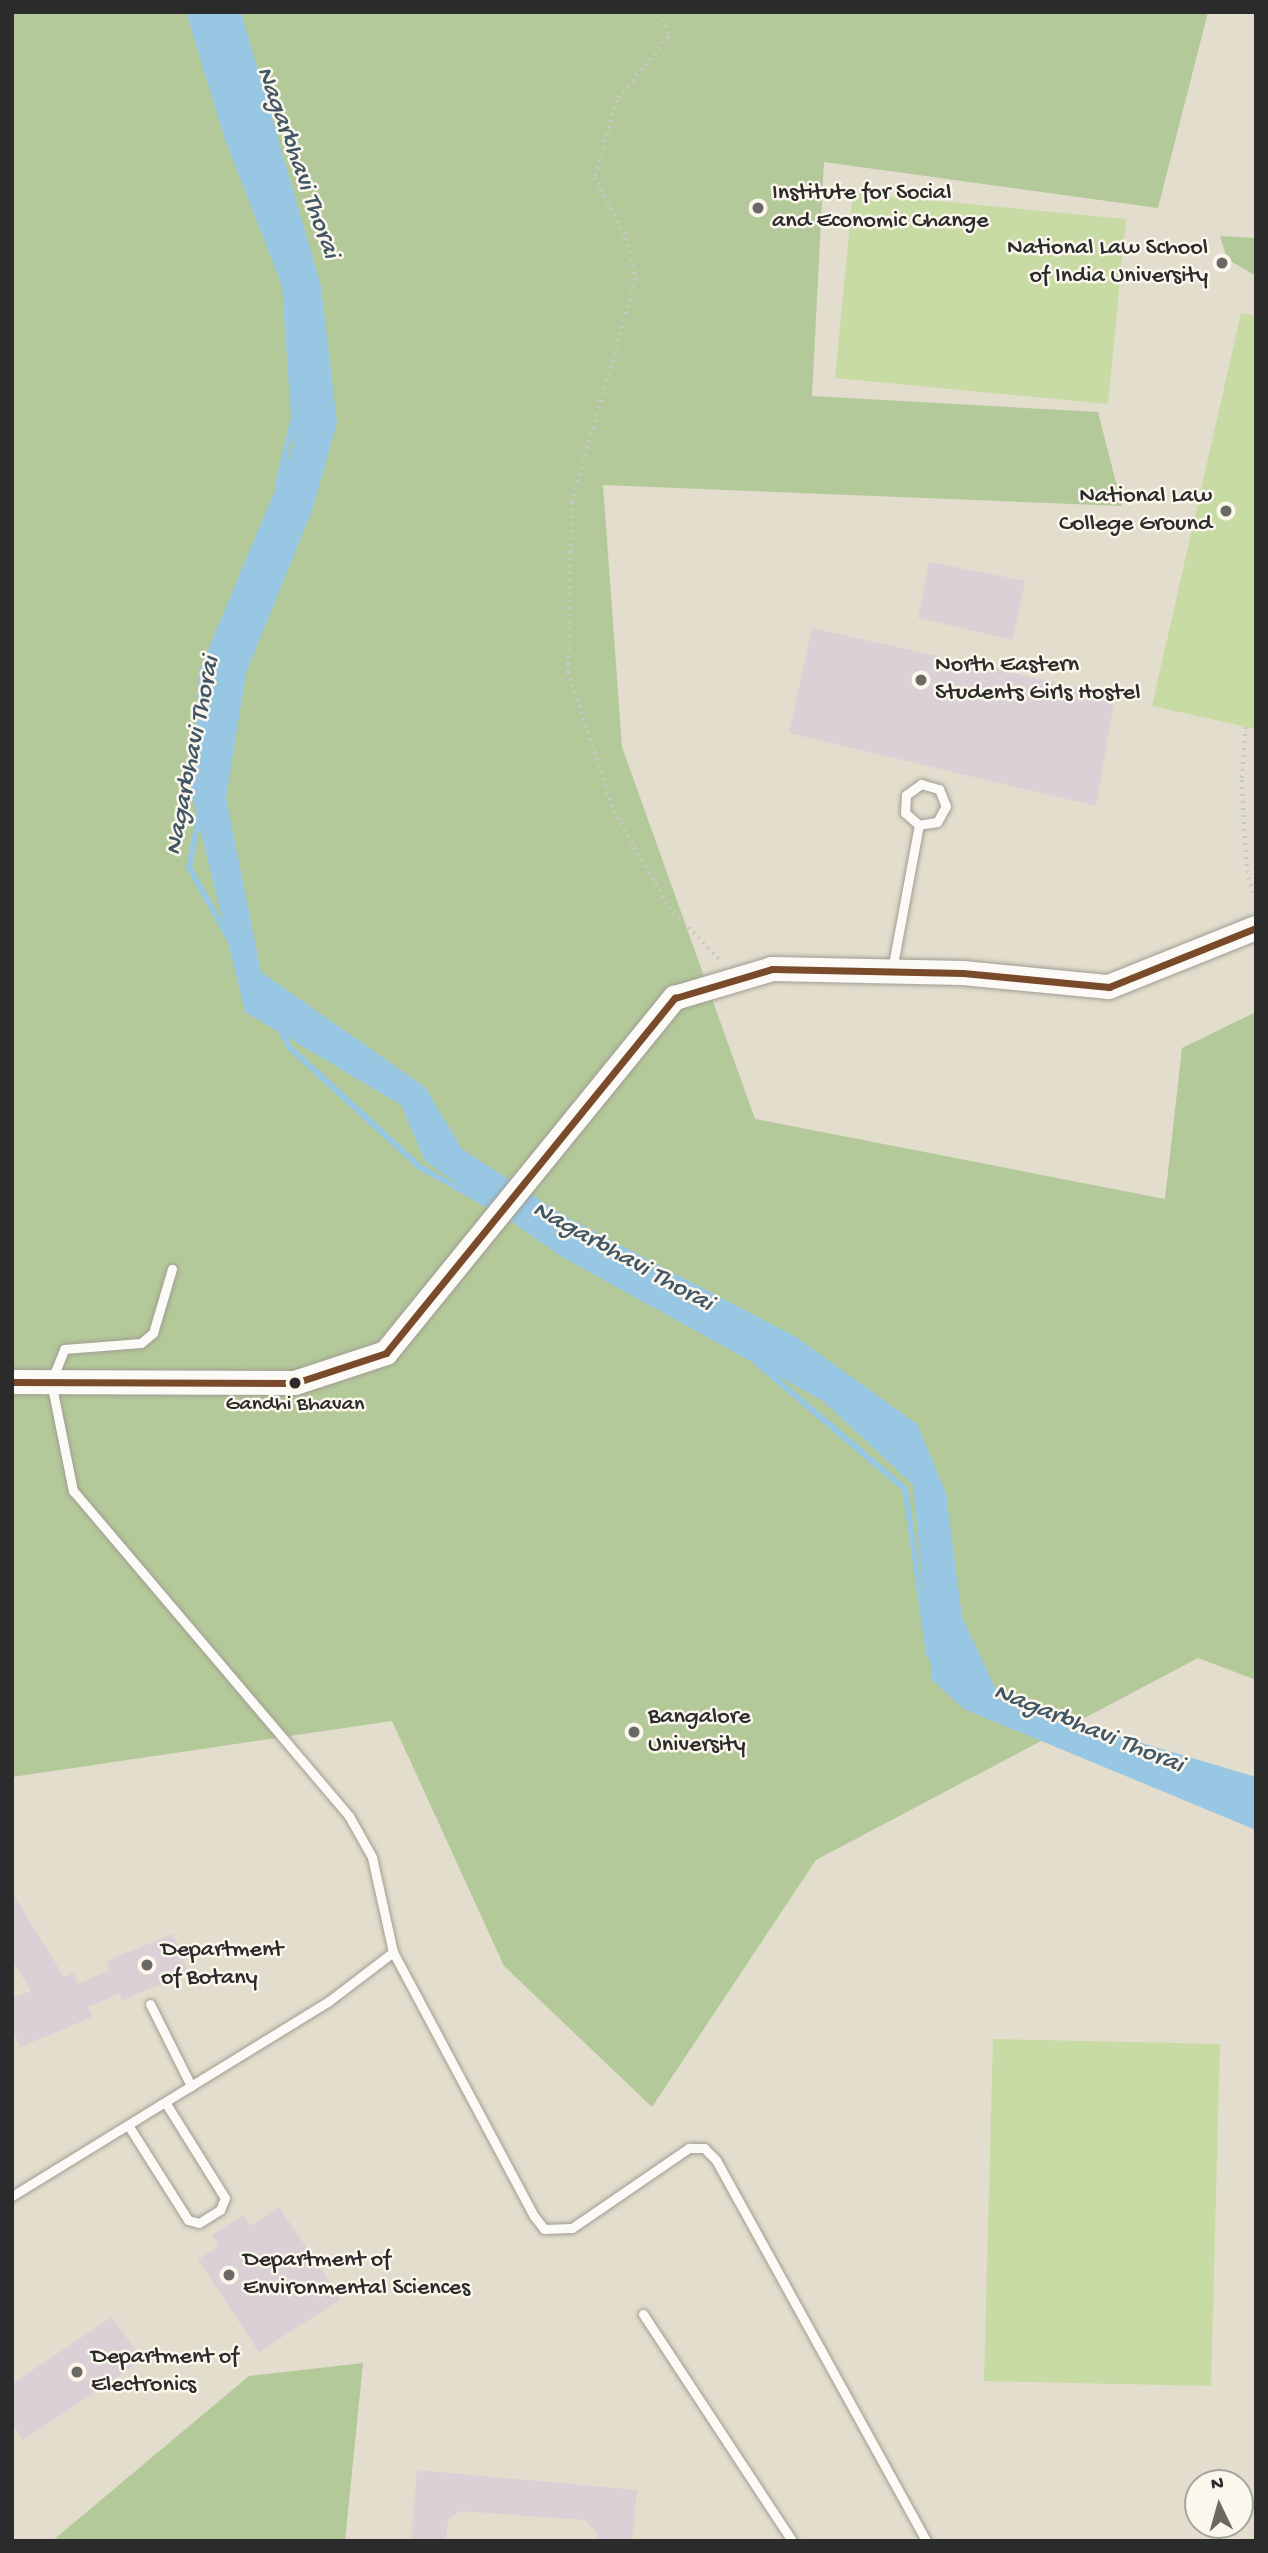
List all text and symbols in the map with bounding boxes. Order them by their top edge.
water label: Nagarbhavi Thorai [247,63,345,263]
place label: Institute for Social and Economic Change [772,180,989,236]
marker: Institute for Social and Economic Change [750,200,766,216]
place label: National Law School of India University [1007,235,1208,291]
marker: National Law School of India University [1214,255,1230,271]
place label: National Law College Ground [1059,483,1212,539]
marker: National Law College Ground [1218,503,1234,519]
place label: North Eastern Students Girls Hostel [935,652,1140,708]
water label: Nagarbhavi Thorai [159,654,229,858]
marker: North Eastern Students Girls Hostel [913,672,929,688]
water label: Nagarbhavi Thorai [526,1195,718,1321]
marker: Gandhi Bhavan [288,1376,302,1390]
place label: Gandhi Bhavan [226,1393,364,1419]
water label: Nagarbhavi Thorai [989,1678,1187,1782]
place label: Bangalore University [648,1704,751,1760]
marker: Bangalore University [626,1724,642,1740]
place label: Department of Botany [161,1937,283,1993]
marker: Department of Botany [139,1957,155,1973]
place label: Department of Environmental Sciences [243,2247,470,2303]
marker: Department of Environmental Sciences [221,2267,237,2283]
place label: Department of Electronics [91,2344,239,2400]
marker: Department of Electronics [69,2364,85,2380]
north arrow [1184,2469,1254,2539]
text: N [1210,2473,1224,2497]

